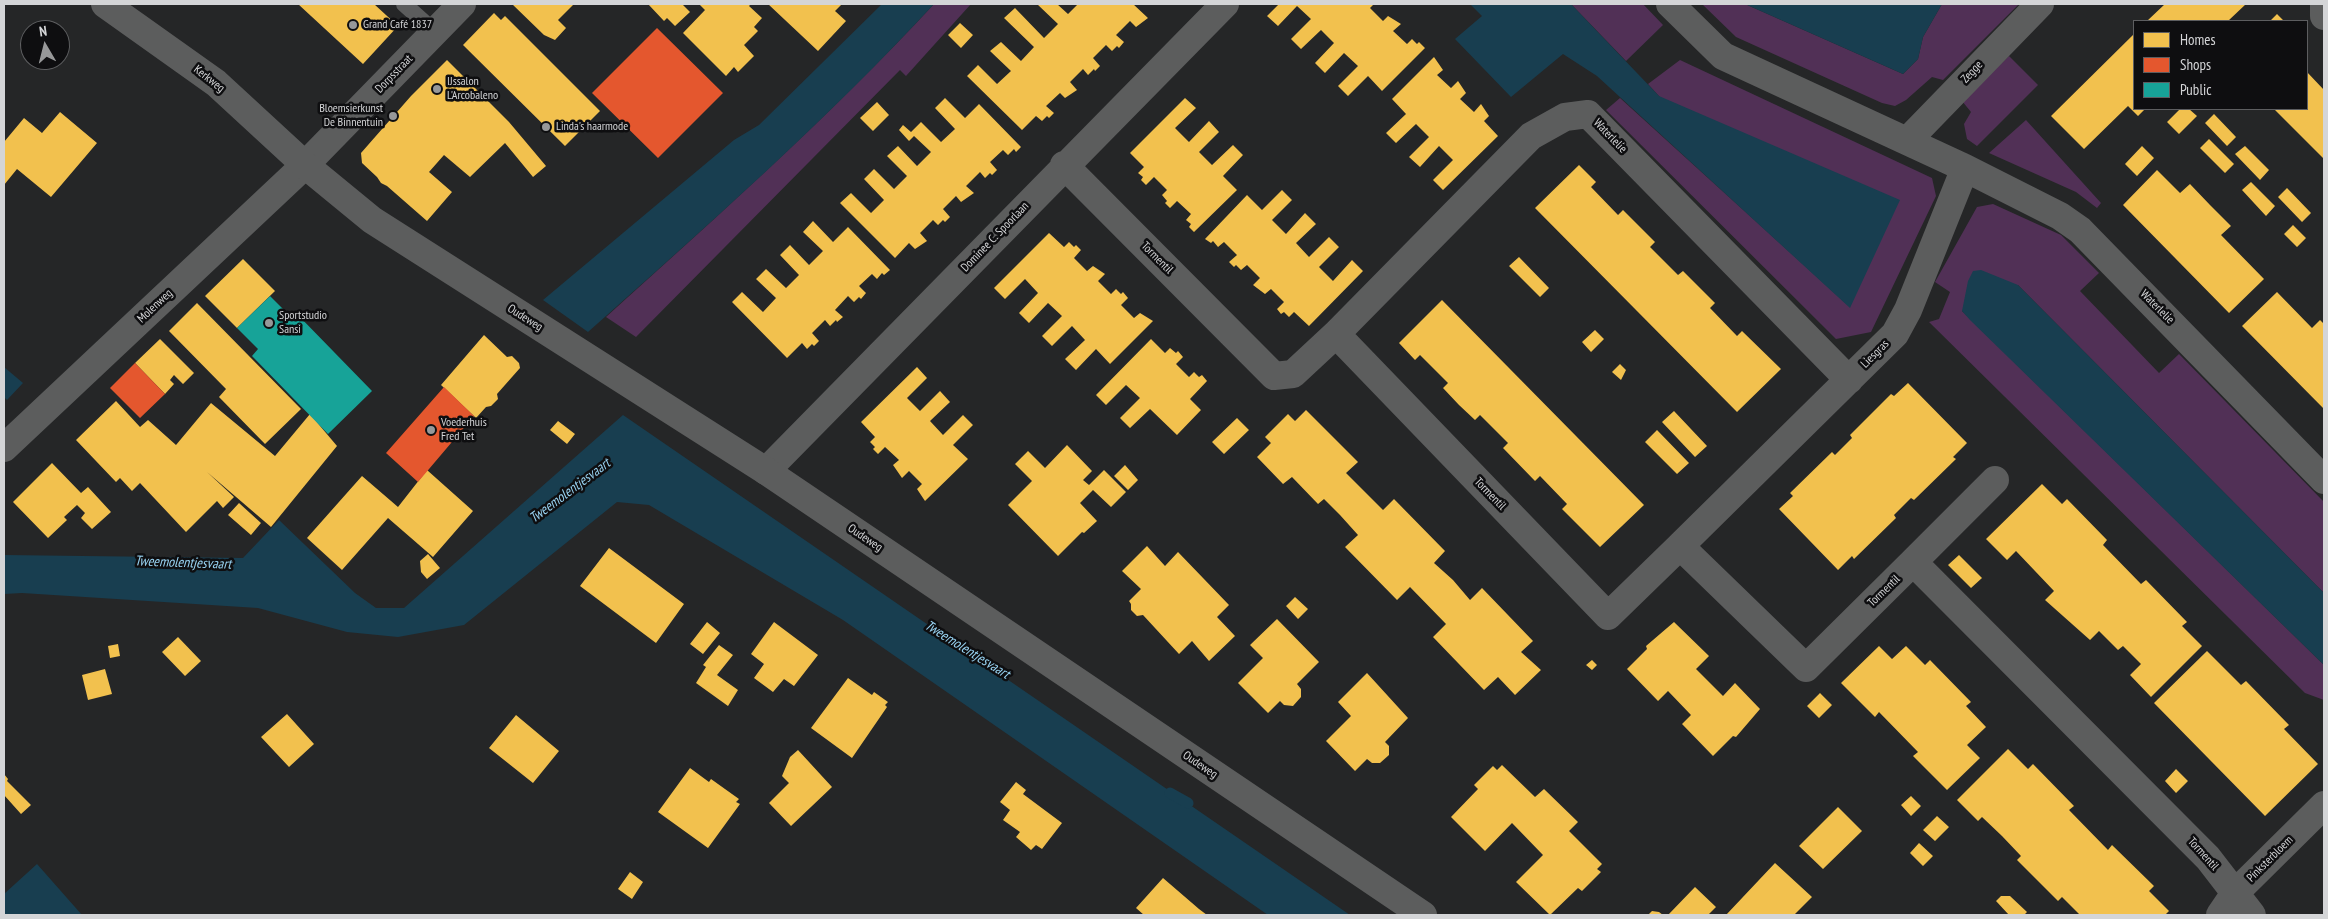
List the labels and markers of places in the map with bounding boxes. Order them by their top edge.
place label: Grand Café 1837 [363,18,432,32]
marker: Grand Café 1837 [347,19,359,31]
place label: IJssalon L'Arcobaleno [447,75,498,103]
marker: IJssalon L'Arcobaleno [431,83,443,95]
place label: Bloemsierkunst De Binnentuin [319,102,383,130]
marker: Bloemsierkunst De Binnentuin [387,110,399,122]
place label: Linda's haarmode [556,120,628,134]
marker: Linda's haarmode [540,121,552,133]
place label: Sportstudio Sansi [279,309,327,337]
marker: Sportstudio Sansi [263,317,275,329]
place label: Voederhuis Fred Tet [441,416,487,444]
marker: Voederhuis Fred Tet [425,424,437,436]

